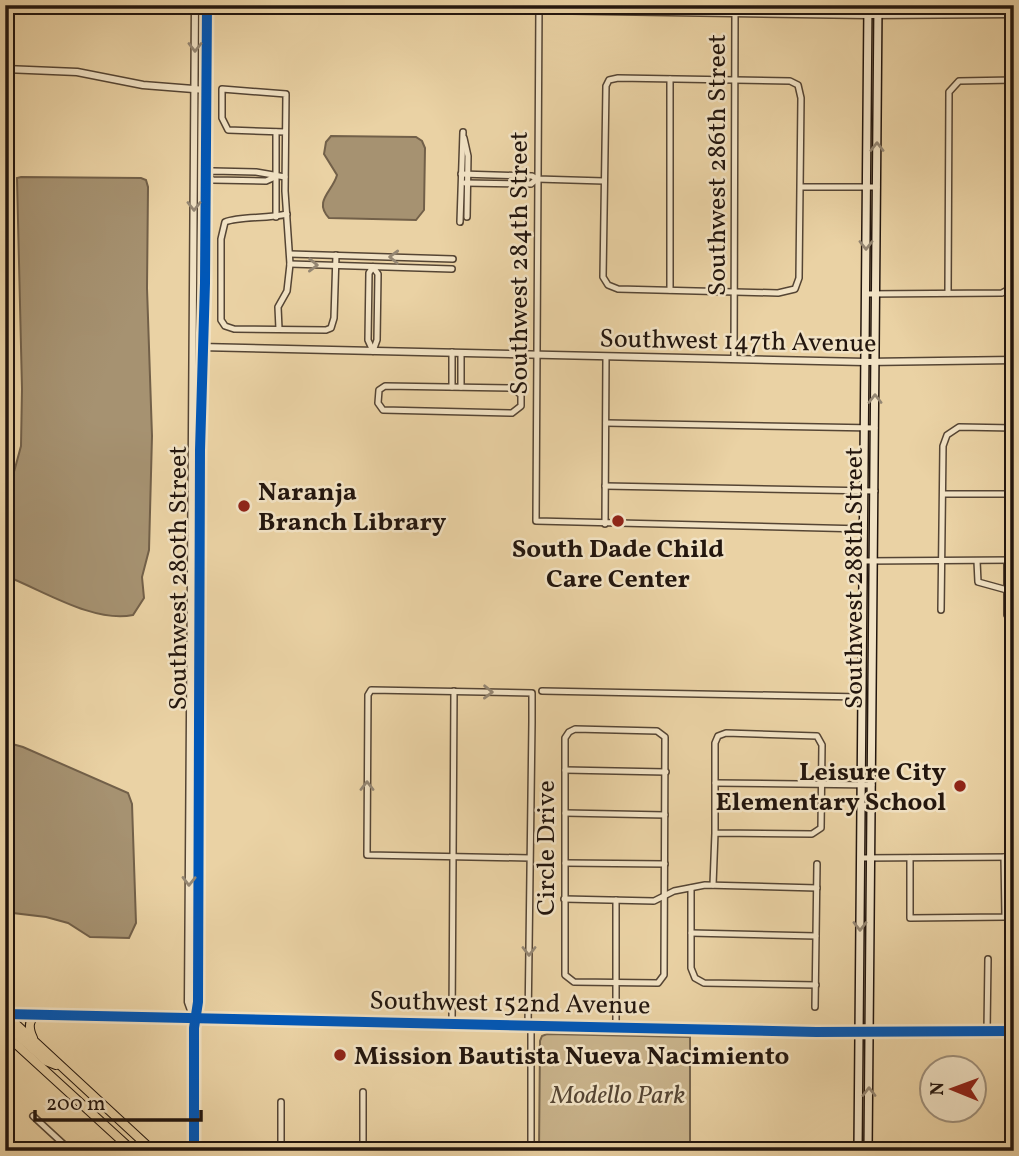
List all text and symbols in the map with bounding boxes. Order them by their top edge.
street label: Southwest 286th Street [700,34,736,296]
one-way arrow [187,42,202,53]
street label: Southwest 284th Street [502,131,538,395]
one-way arrow [869,141,885,151]
one-way arrow [186,201,202,212]
one-way arrow [858,240,874,251]
one-way arrow [389,249,399,265]
one-way arrow [308,257,319,273]
street label: Southwest 147th Avenue [599,322,877,362]
one-way arrow [867,393,883,403]
street label: Southwest 280th Street [161,446,197,710]
street label: Southwest 288th Street [837,447,873,709]
place label: Naranja Branch Library [258,475,447,541]
marker: Naranja Branch Library [236,498,252,514]
marker: South Dade Child Care Center [610,513,626,529]
place label: South Dade Child Care Center [512,532,724,598]
one-way arrow [483,684,494,700]
place label: Leisure City Elementary School [716,755,946,821]
marker: Leisure City Elementary School [952,778,968,794]
street label: Circle Drive [529,780,565,916]
one-way arrow [359,781,375,791]
one-way arrow [181,876,197,887]
one-way arrow [852,921,868,932]
one-way arrow [521,946,537,956]
street label: Southwest 152nd Avenue [369,984,651,1024]
place label: Mission Bautista Nueva Nacimiento [354,1039,789,1075]
marker: Mission Bautista Nueva Nacimiento [332,1047,348,1063]
north arrow [918,1054,988,1124]
park label: Modello Park [550,1078,685,1114]
scale bar [35,1079,201,1123]
text: N [925,1081,951,1096]
one-way arrow [861,1086,877,1096]
text: 200 m [46,1090,106,1119]

